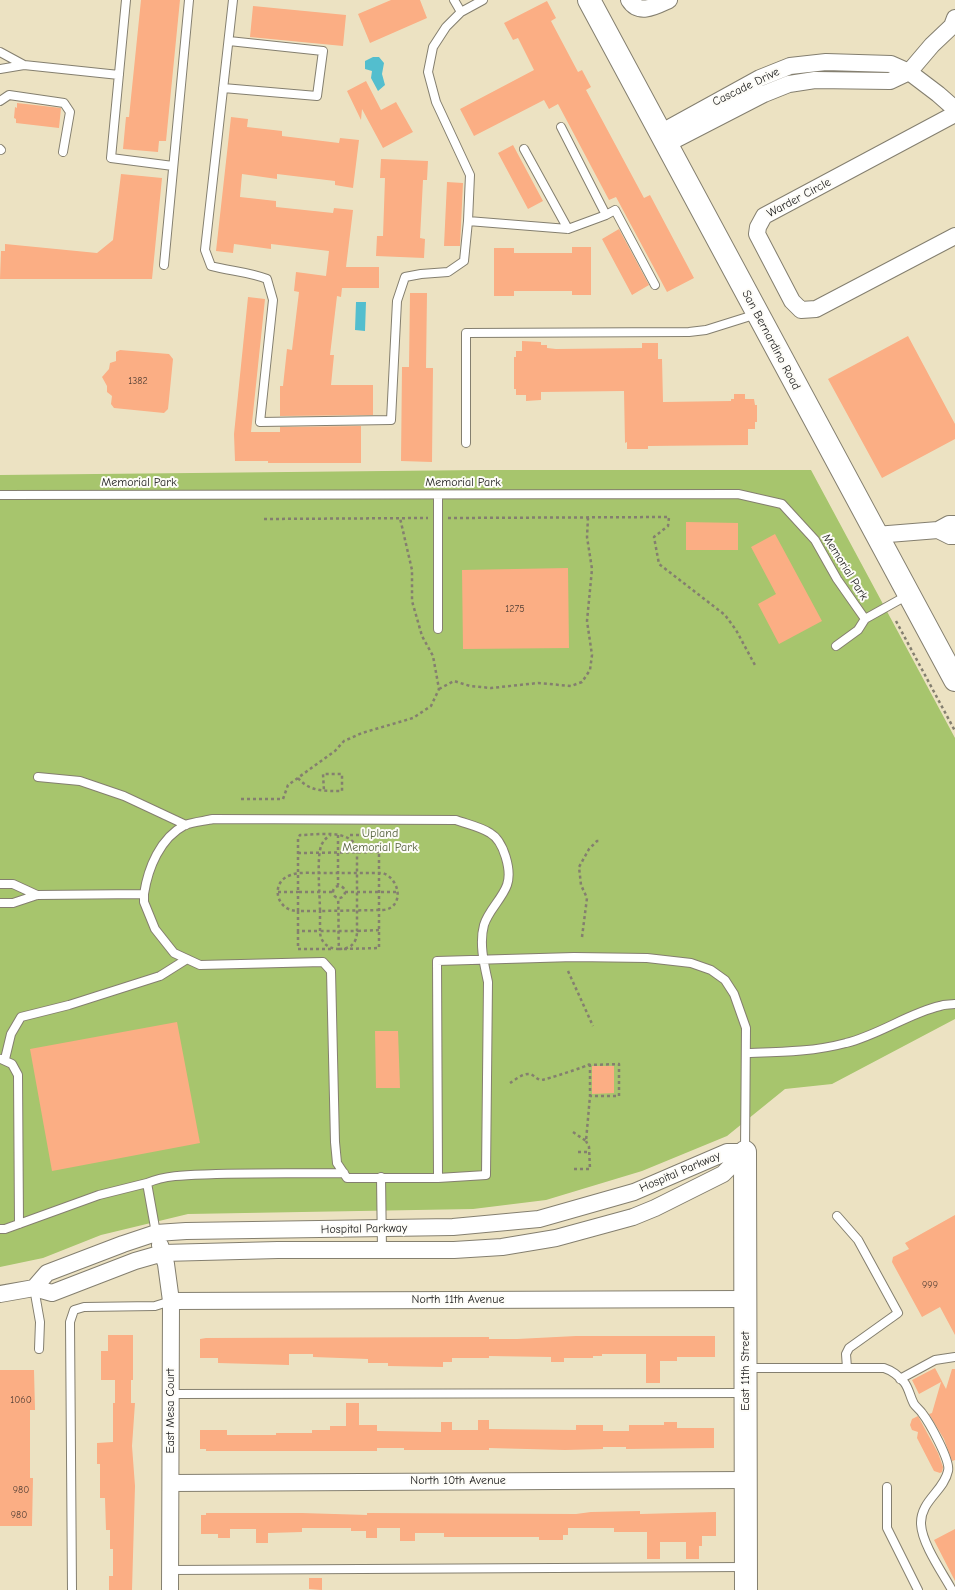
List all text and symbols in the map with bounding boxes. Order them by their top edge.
street label: Cascade Drive [710,65,782,109]
street label: Warder Circle [765,175,833,221]
street label: San Bernardino Road [739,288,803,392]
house number: 1382 [128,375,148,387]
street label: Memorial Park [101,476,177,490]
street label: Memorial Park [425,476,501,490]
street label: Memorial Park [819,531,871,603]
house number: 1275 [505,603,525,615]
park label: Upland Memorial Park [342,827,418,855]
street label: Hospital Parkway [637,1148,723,1196]
street label: Hospital Parkway [321,1221,407,1237]
house number: 999 [922,1279,938,1291]
street label: North 11th Avenue [412,1293,504,1307]
street label: East 11th Street [739,1331,753,1411]
street label: East Mesa Court [164,1368,178,1454]
house number: 1060 [10,1394,32,1406]
street label: North 10th Avenue [410,1474,506,1488]
house number: 980 [13,1484,29,1496]
house number: 980 [11,1509,27,1521]

